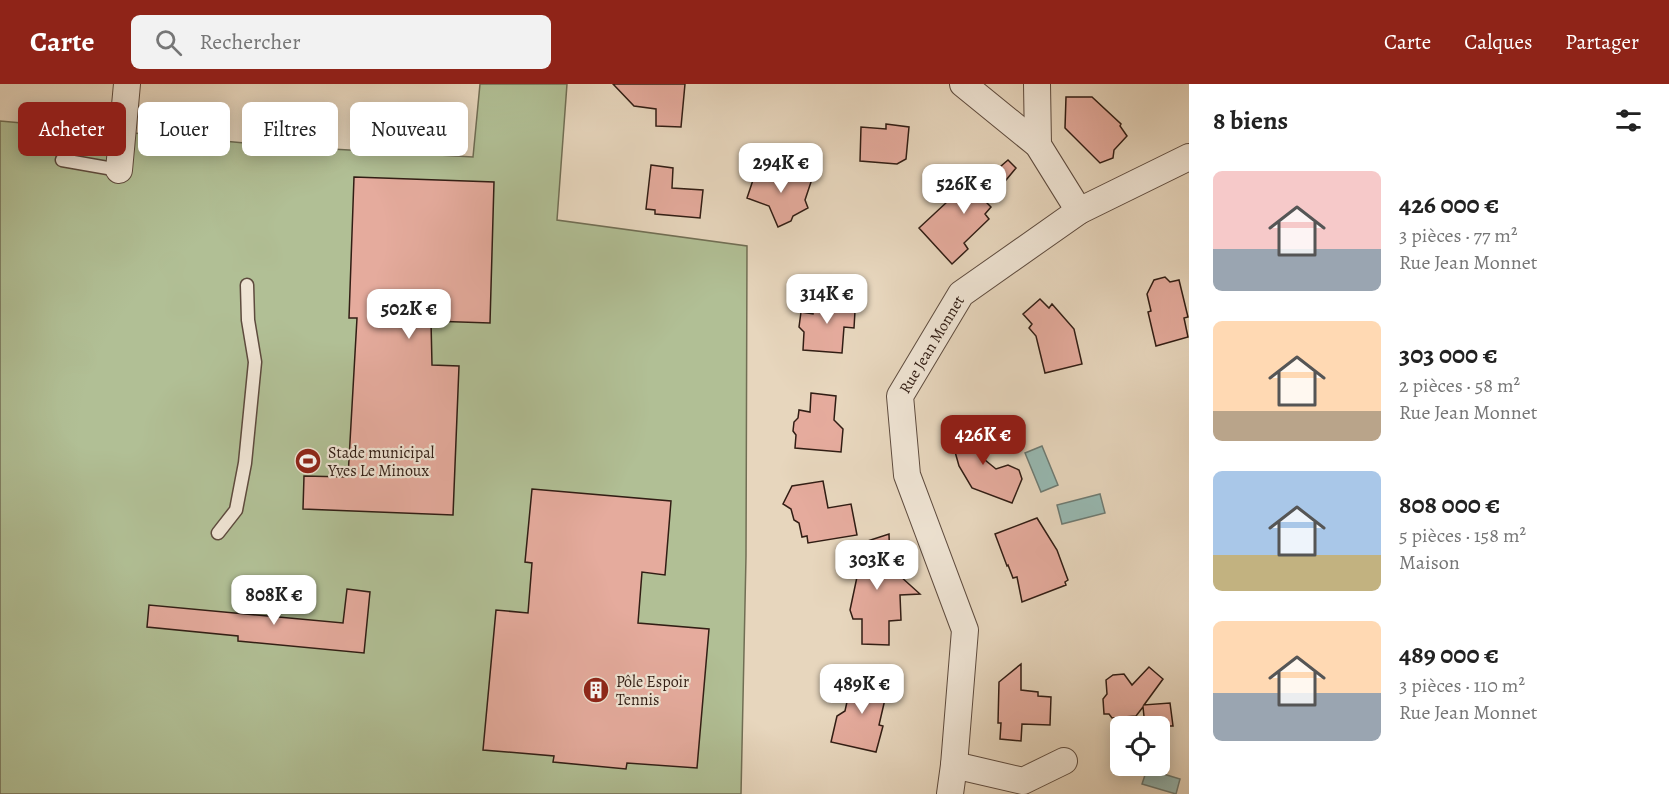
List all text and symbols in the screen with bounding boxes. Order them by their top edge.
search box [131,15,551,69]
text: Carte [30,23,95,61]
icon: search [152,26,185,59]
text: Rechercher [200,27,301,57]
text: Carte [1384,28,1431,56]
text: Calques [1464,28,1532,56]
text: Partager [1565,28,1639,56]
chip: Acheter [18,102,126,156]
chip: Louer [138,102,230,156]
chip: Filtres [242,102,338,156]
chip: Nouveau [350,102,468,156]
text: 8 biens [1213,103,1288,138]
icon: filters [1612,104,1645,137]
pin: 294K € [732,143,830,194]
text: 294K € [753,149,809,176]
pin: 526K € [915,164,1013,215]
text: 526K € [936,170,992,197]
text: 426 000 € [1399,187,1499,222]
icon: home [1261,195,1333,267]
text: 3 pièces · 77 m² [1399,222,1517,249]
text: Rue Jean Monnet [1399,249,1537,276]
pin: 314K € [778,274,876,325]
text: 314K € [800,280,854,307]
pin: 502K € [360,289,458,340]
street label: Rue Jean Monnet [894,291,970,398]
text: 502K € [381,295,437,322]
text: 303 000 € [1399,337,1498,372]
icon: home [1261,345,1333,417]
text: 2 pièces · 58 m² [1399,372,1520,399]
text: Rue Jean Monnet [1399,399,1537,426]
pin: 426K € [934,415,1032,466]
text: 426K € [955,421,1011,448]
place label: Stade municipal Yves Le Minoux [327,442,435,482]
sports icon: Stade municipal Yves Le Minoux [293,446,323,476]
text: 808 000 € [1399,487,1500,522]
icon: home [1261,495,1333,567]
text: 5 pièces · 158 m² [1399,522,1526,549]
pin: 303K € [828,540,926,591]
text: 303K € [849,546,905,573]
text: Maison [1399,549,1460,576]
pin: 808K € [225,575,323,626]
text: 808K € [245,581,303,608]
text: 489 000 € [1399,637,1499,672]
icon: home [1261,645,1333,717]
pin: 489K € [813,664,911,715]
text: 489K € [834,670,890,697]
place label: Pôle Espoir Tennis [616,671,689,711]
text: 3 pièces · 110 m² [1399,672,1525,699]
building icon: Pôle Espoir Tennis [581,675,611,705]
text: Rue Jean Monnet [1399,699,1537,726]
map controls [1110,716,1170,776]
button: locate [1110,716,1170,776]

